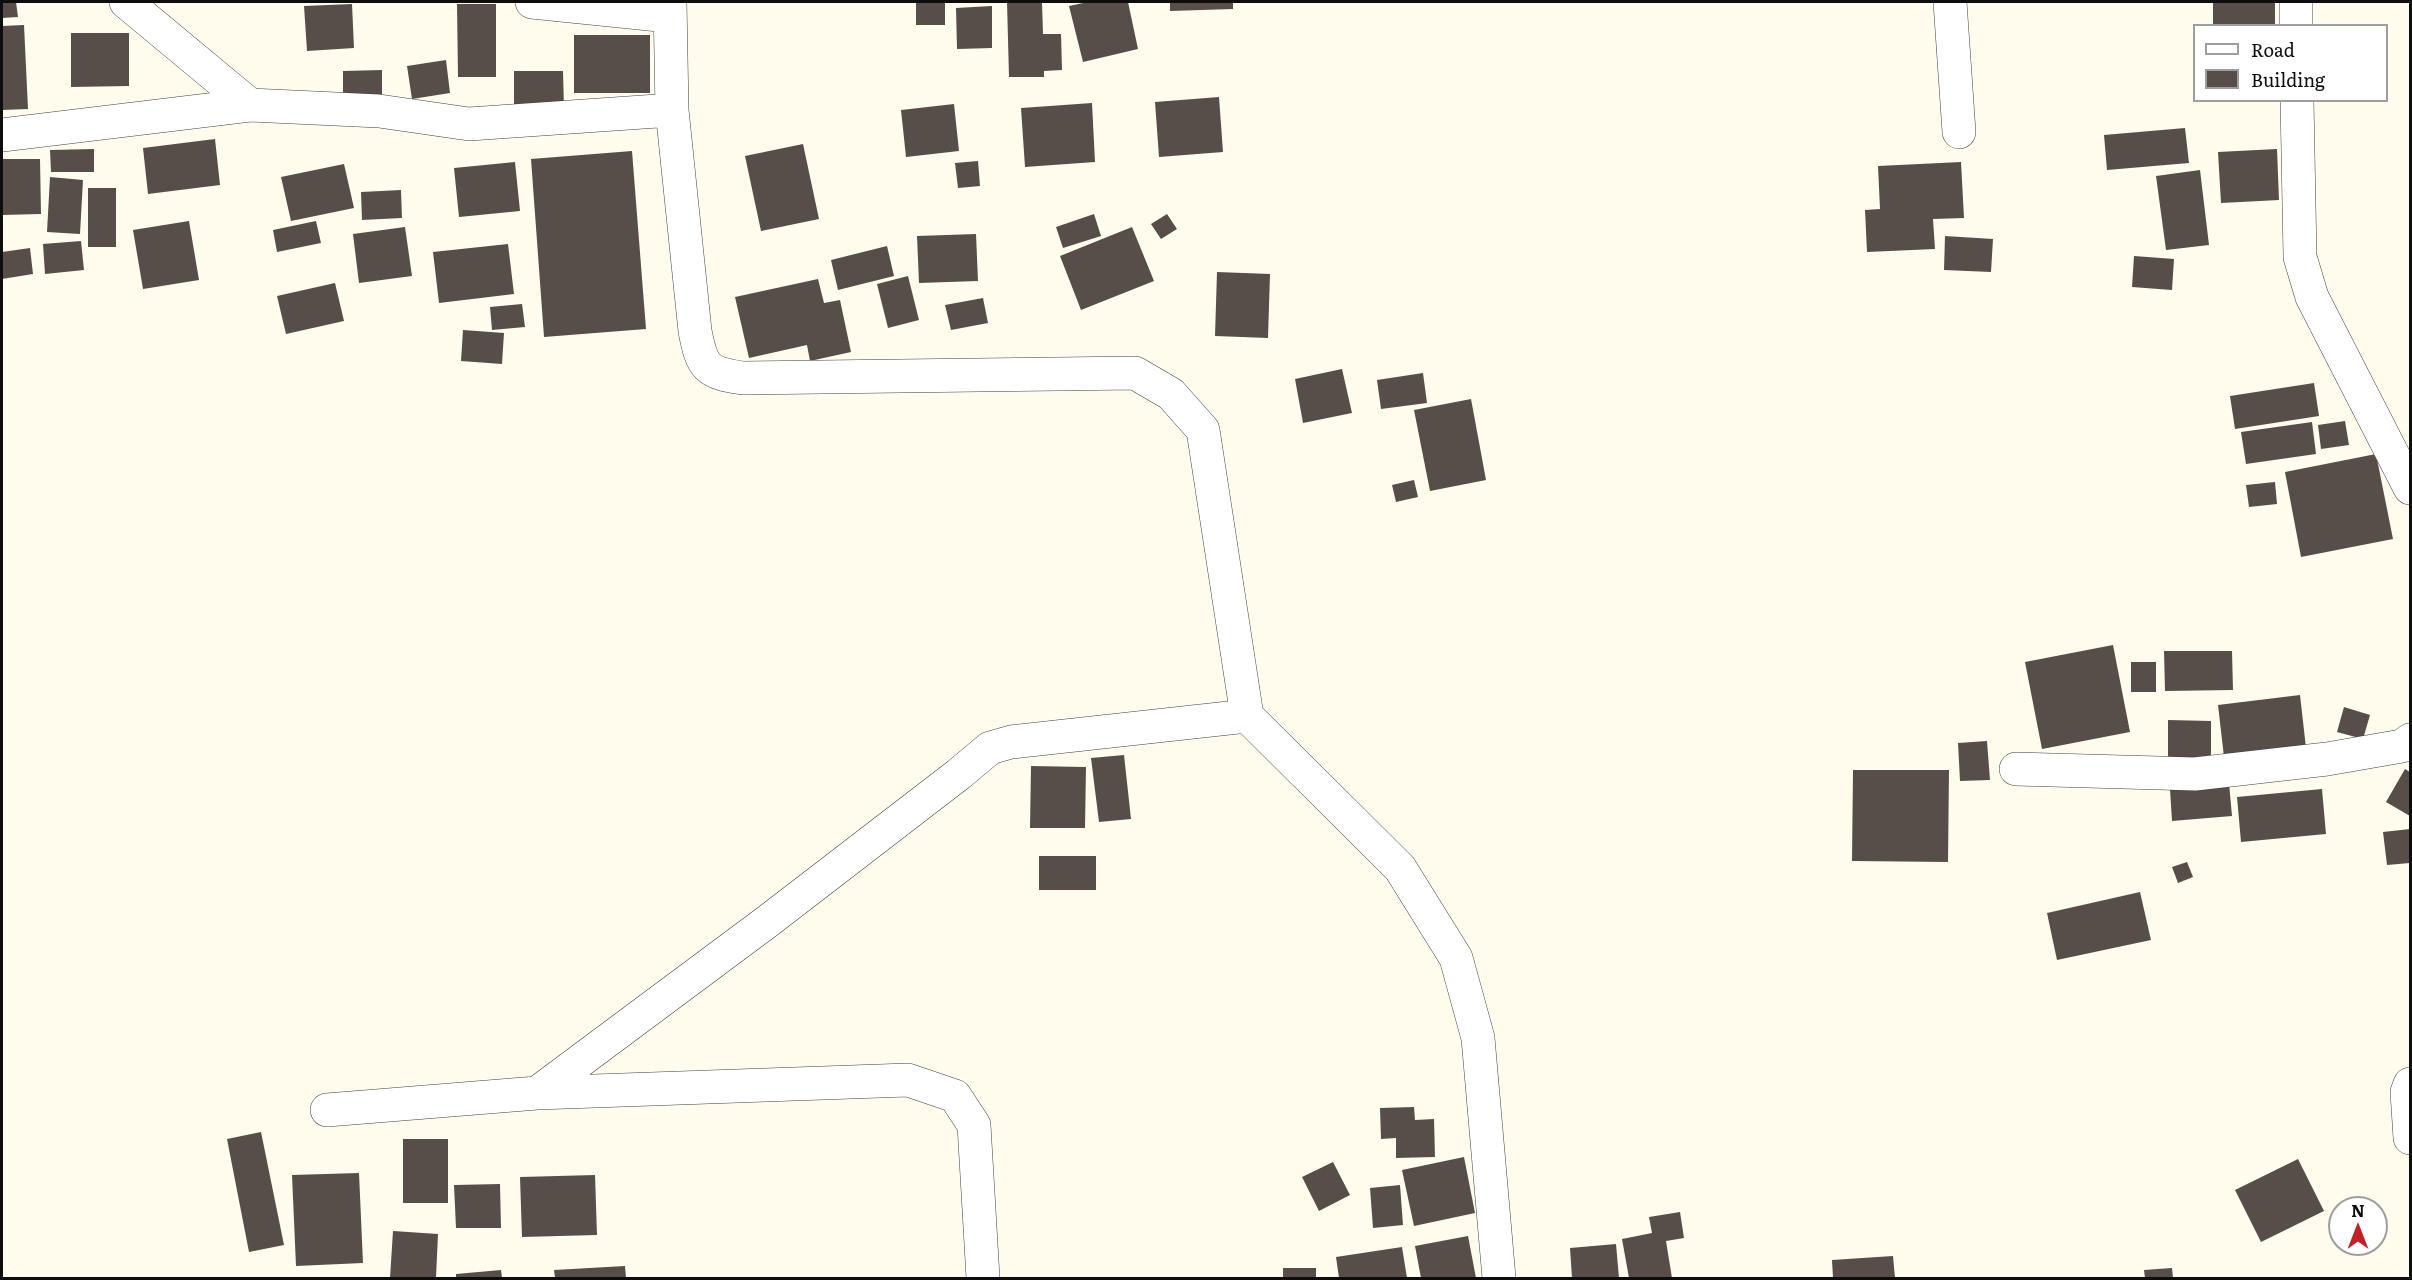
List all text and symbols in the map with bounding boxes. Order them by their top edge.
legend [2193,24,2388,102]
text: Road [2251,36,2295,63]
text: Building [2251,66,2325,93]
north arrow [2328,1196,2388,1256]
text: N [2351,1198,2365,1222]

